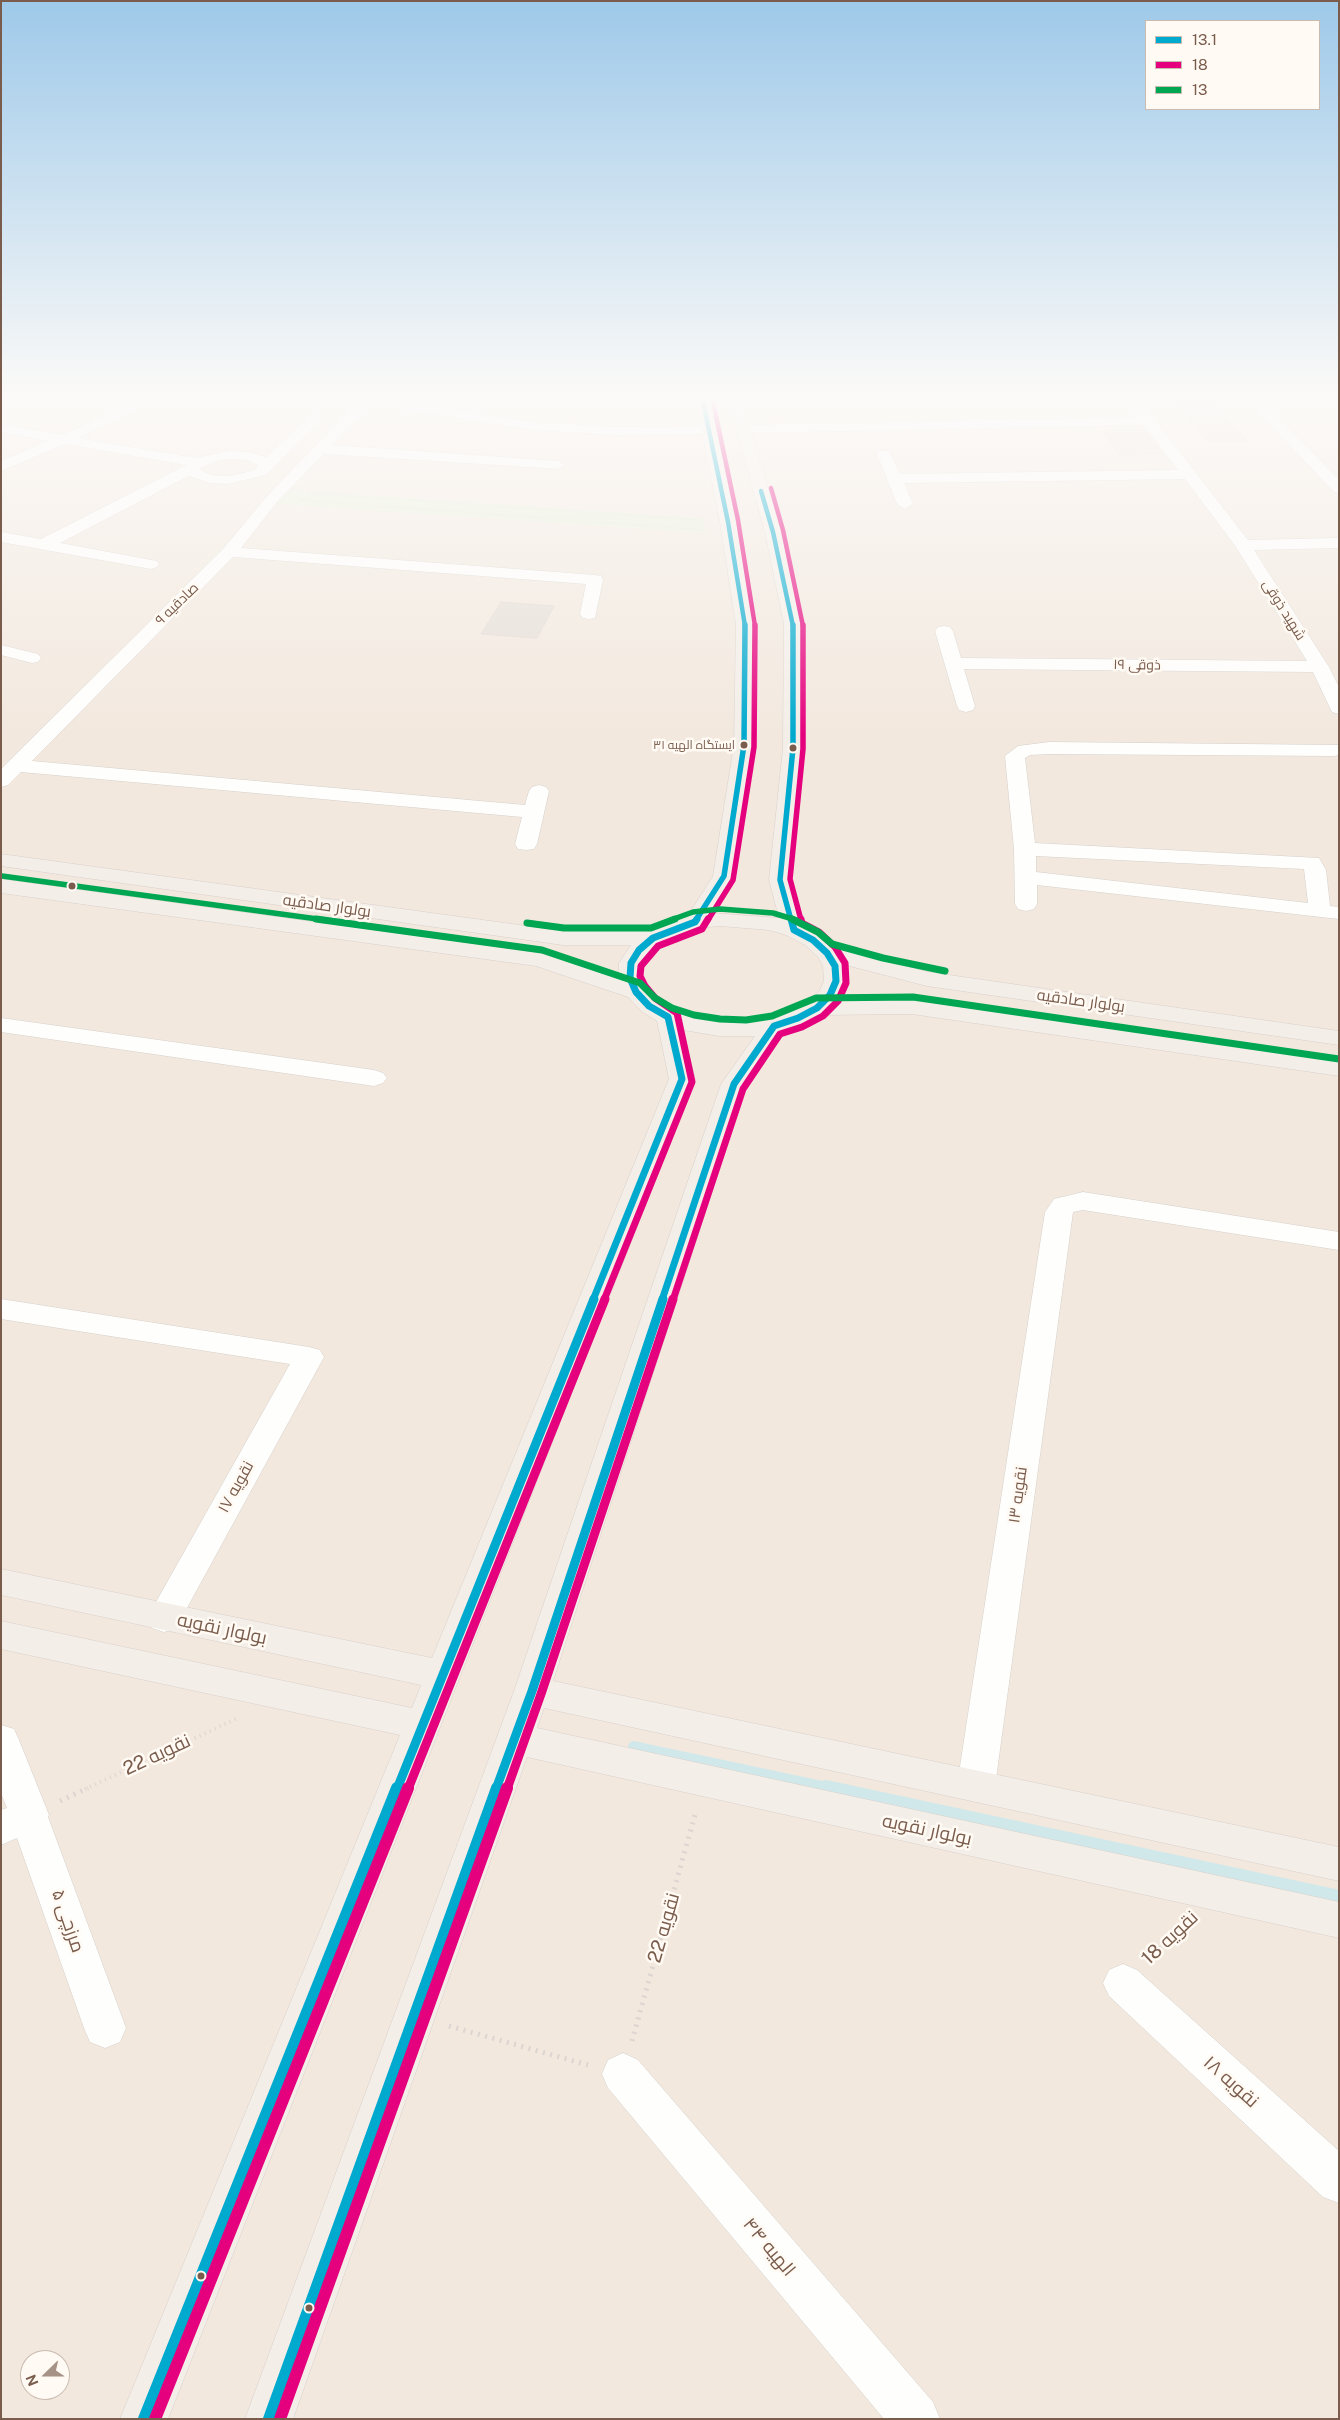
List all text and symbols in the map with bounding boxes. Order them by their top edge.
legend [1145,20,1320,110]
text: 13.1 [1192,31,1217,48]
text: 18 [1192,56,1208,73]
text: 13 [1192,81,1208,98]
street label: شهید ذوقی [1259,577,1309,643]
street label: صادقیه ۹ [152,579,202,629]
street label: ذوقی ۱۹ [1113,656,1161,674]
place label: ایستگاه الهیه ۳۱ [653,738,735,752]
marker: ایستگاه الهیه ۳۱ [739,740,749,750]
unlabelled marker [788,743,798,753]
unlabelled marker [67,881,77,891]
street label: بولوار صادقیه [282,890,372,922]
street label: بولوار صادقیه [1036,985,1126,1017]
street label: نقویه ۱۷ [214,1458,258,1516]
street label: نقویه ۱۳ [1005,1465,1031,1525]
street label: بولوار نقویه [175,1608,269,1650]
street label: نقویه 22 [120,1730,194,1780]
street label: بولوار نقویه [880,1809,974,1851]
street label: مرزچی ۵ [47,1886,89,1956]
street label: نقویه 22 [643,1890,685,1966]
street label: نقویه 18 [1137,1906,1203,1970]
street label: نقویه ۱۸ [1199,2051,1263,2113]
street label: الهیه ۴۴ [738,2213,800,2281]
unlabelled marker [196,2271,206,2281]
unlabelled marker [304,2303,314,2313]
north arrow [20,2350,70,2400]
text: N [23,2372,41,2388]

